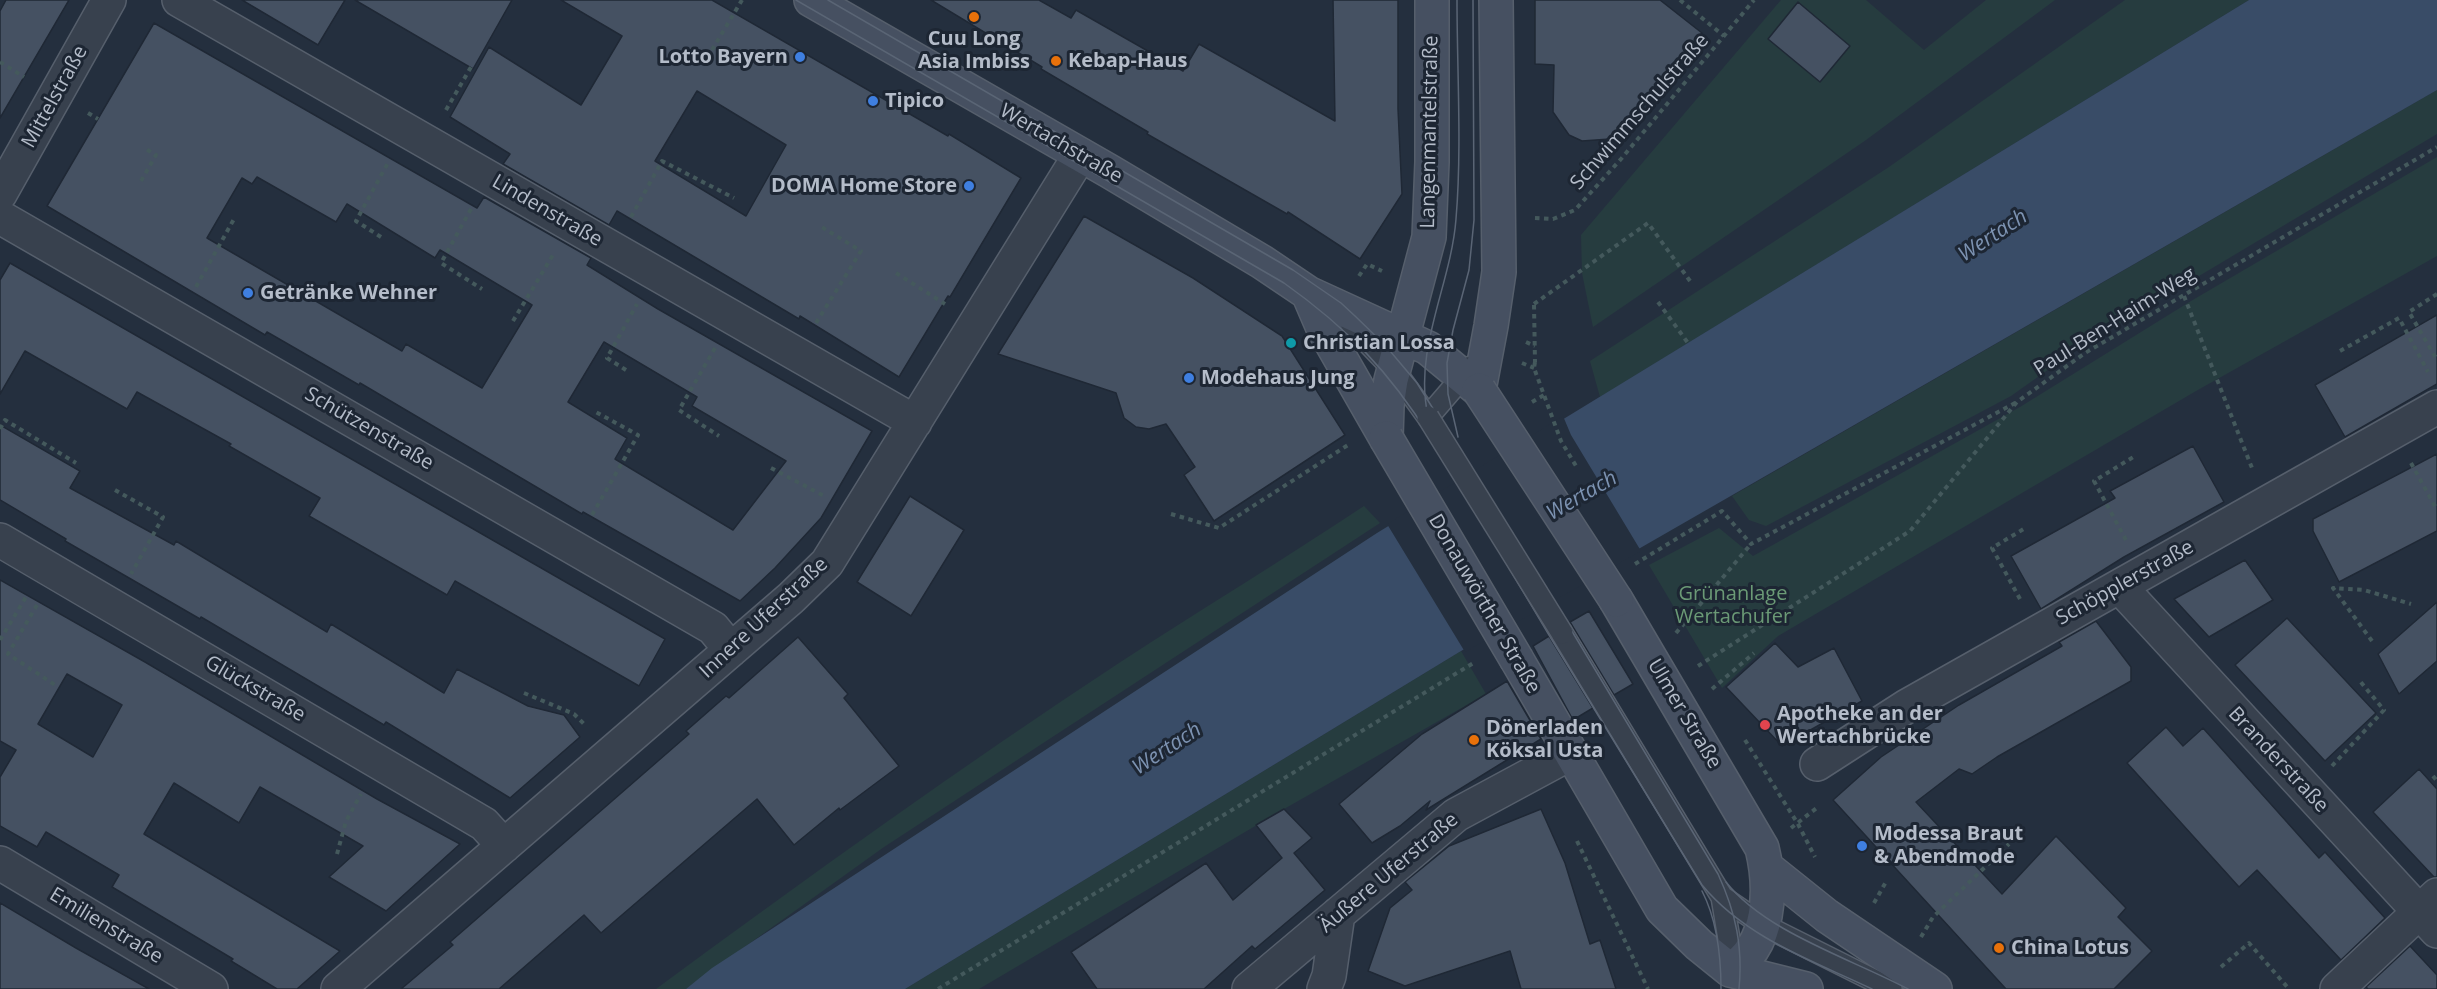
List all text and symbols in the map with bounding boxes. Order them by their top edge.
marker: Cuu Long Asia Imbiss [967,10,981,24]
place label: Cuu Long Asia Imbiss [918,27,1030,74]
street label: Schwimmschulstraße [1566,29,1714,195]
street label: Langenmantelstraße [1416,35,1444,229]
street label: Mittelstraße [17,42,93,152]
place label: Lotto Bayern [658,45,788,69]
place label: Kebap-Haus [1068,49,1187,73]
marker: Lotto Bayern [793,50,807,64]
marker: Kebap-Haus [1049,54,1063,68]
place label: Tipico [885,89,944,113]
marker: Tipico [866,94,880,108]
street label: Wertachstraße [995,99,1127,189]
street label: Lindenstraße [488,170,606,252]
place label: DOMA Home Store [771,174,957,198]
marker: DOMA Home Store [962,179,976,193]
water label: Wertach [1954,204,2032,268]
street label: Paul-Ben-Haim-Weg [2030,262,2200,382]
place label: Getränke Wehner [260,281,437,305]
marker: Getränke Wehner [241,286,255,300]
place label: Christian Lossa [1303,331,1455,355]
marker: Christian Lossa [1284,336,1298,350]
place label: Modehaus Jung [1201,366,1354,390]
marker: Modehaus Jung [1182,371,1196,385]
street label: Schützenstraße [300,382,438,476]
water label: Wertach [1542,466,1622,526]
street label: Donauwörther Straße [1423,510,1545,698]
street label: Schöpplerstraße [2052,535,2198,631]
street label: Innere Uferstraße [695,553,833,683]
park label: Grünanlage Wertachufer [1675,582,1791,629]
street label: Glückstraße [201,651,309,727]
street label: Ulmer Straße [1642,655,1726,773]
place label: Apotheke an der Wertachbrücke [1777,702,1943,749]
street label: Branderstraße [2223,702,2333,818]
place label: Dönerladen Köksal Usta [1486,716,1603,763]
water label: Wertach [1128,717,1206,781]
marker: Apotheke an der Wertachbrücke [1758,718,1772,732]
marker: Dönerladen Köksal Usta [1467,733,1481,747]
street label: Äußere Uferstraße [1315,808,1463,938]
place label: Modessa Braut & Abendmode [1874,822,2023,869]
marker: Modessa Braut & Abendmode [1855,839,1869,853]
street label: Emilienstraße [45,883,167,969]
place label: China Lotus [2011,936,2129,960]
marker: China Lotus [1992,941,2006,955]

